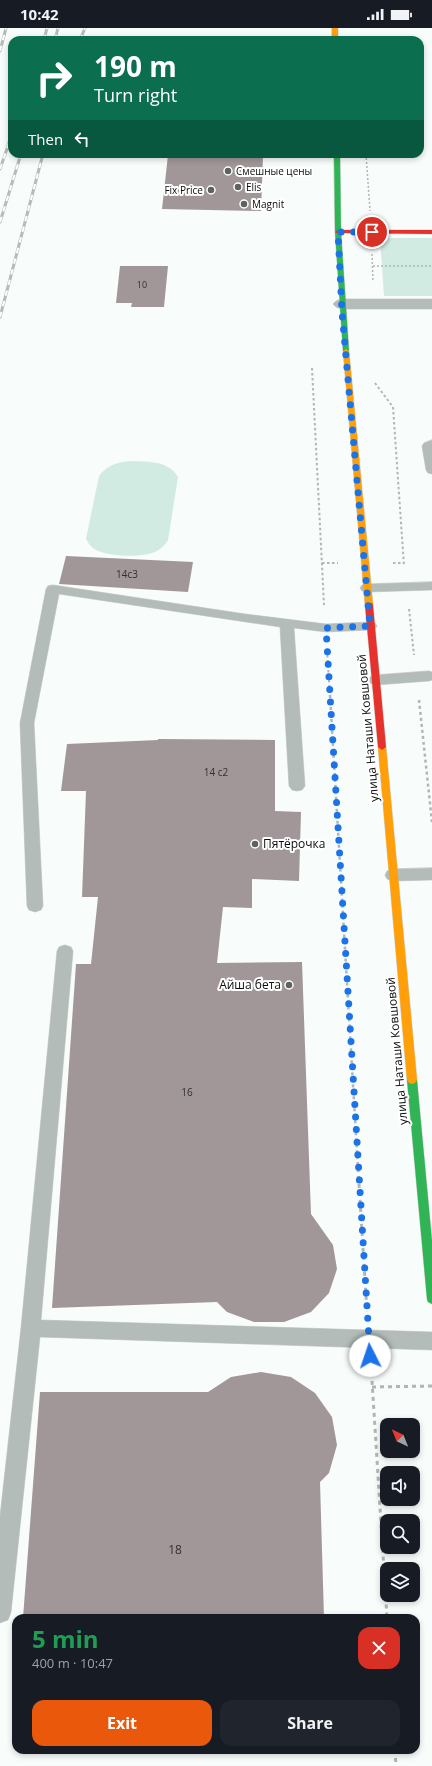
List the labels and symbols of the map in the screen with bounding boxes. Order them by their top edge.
place label: Смешные цены [236,164,312,178]
marker: Смешные цены [223,166,233,176]
place label: Elis [246,180,262,194]
marker: Elis [233,182,243,192]
place label: Fix Price [164,183,203,197]
marker: Fix Price [206,185,216,195]
place label: Magnit [252,197,285,211]
marker: Magnit [239,199,249,209]
pin [355,215,389,249]
house number: 10 [137,278,147,291]
house number: 14с3 [116,567,138,581]
street label: улица Наташи Ковшовой [353,654,382,803]
house number: 14 с2 [204,765,229,779]
place label: Пятёрочка [263,835,325,852]
marker: Пятёрочка [250,839,260,849]
place label: Айша бета [219,976,281,993]
street label: улица Наташи Ковшовой [382,977,411,1126]
marker: Айша бета [284,980,294,990]
house number: 16 [181,1085,193,1099]
position arrow [349,1335,391,1377]
north arrow [380,1418,420,1458]
house number: 18 [168,1541,182,1558]

